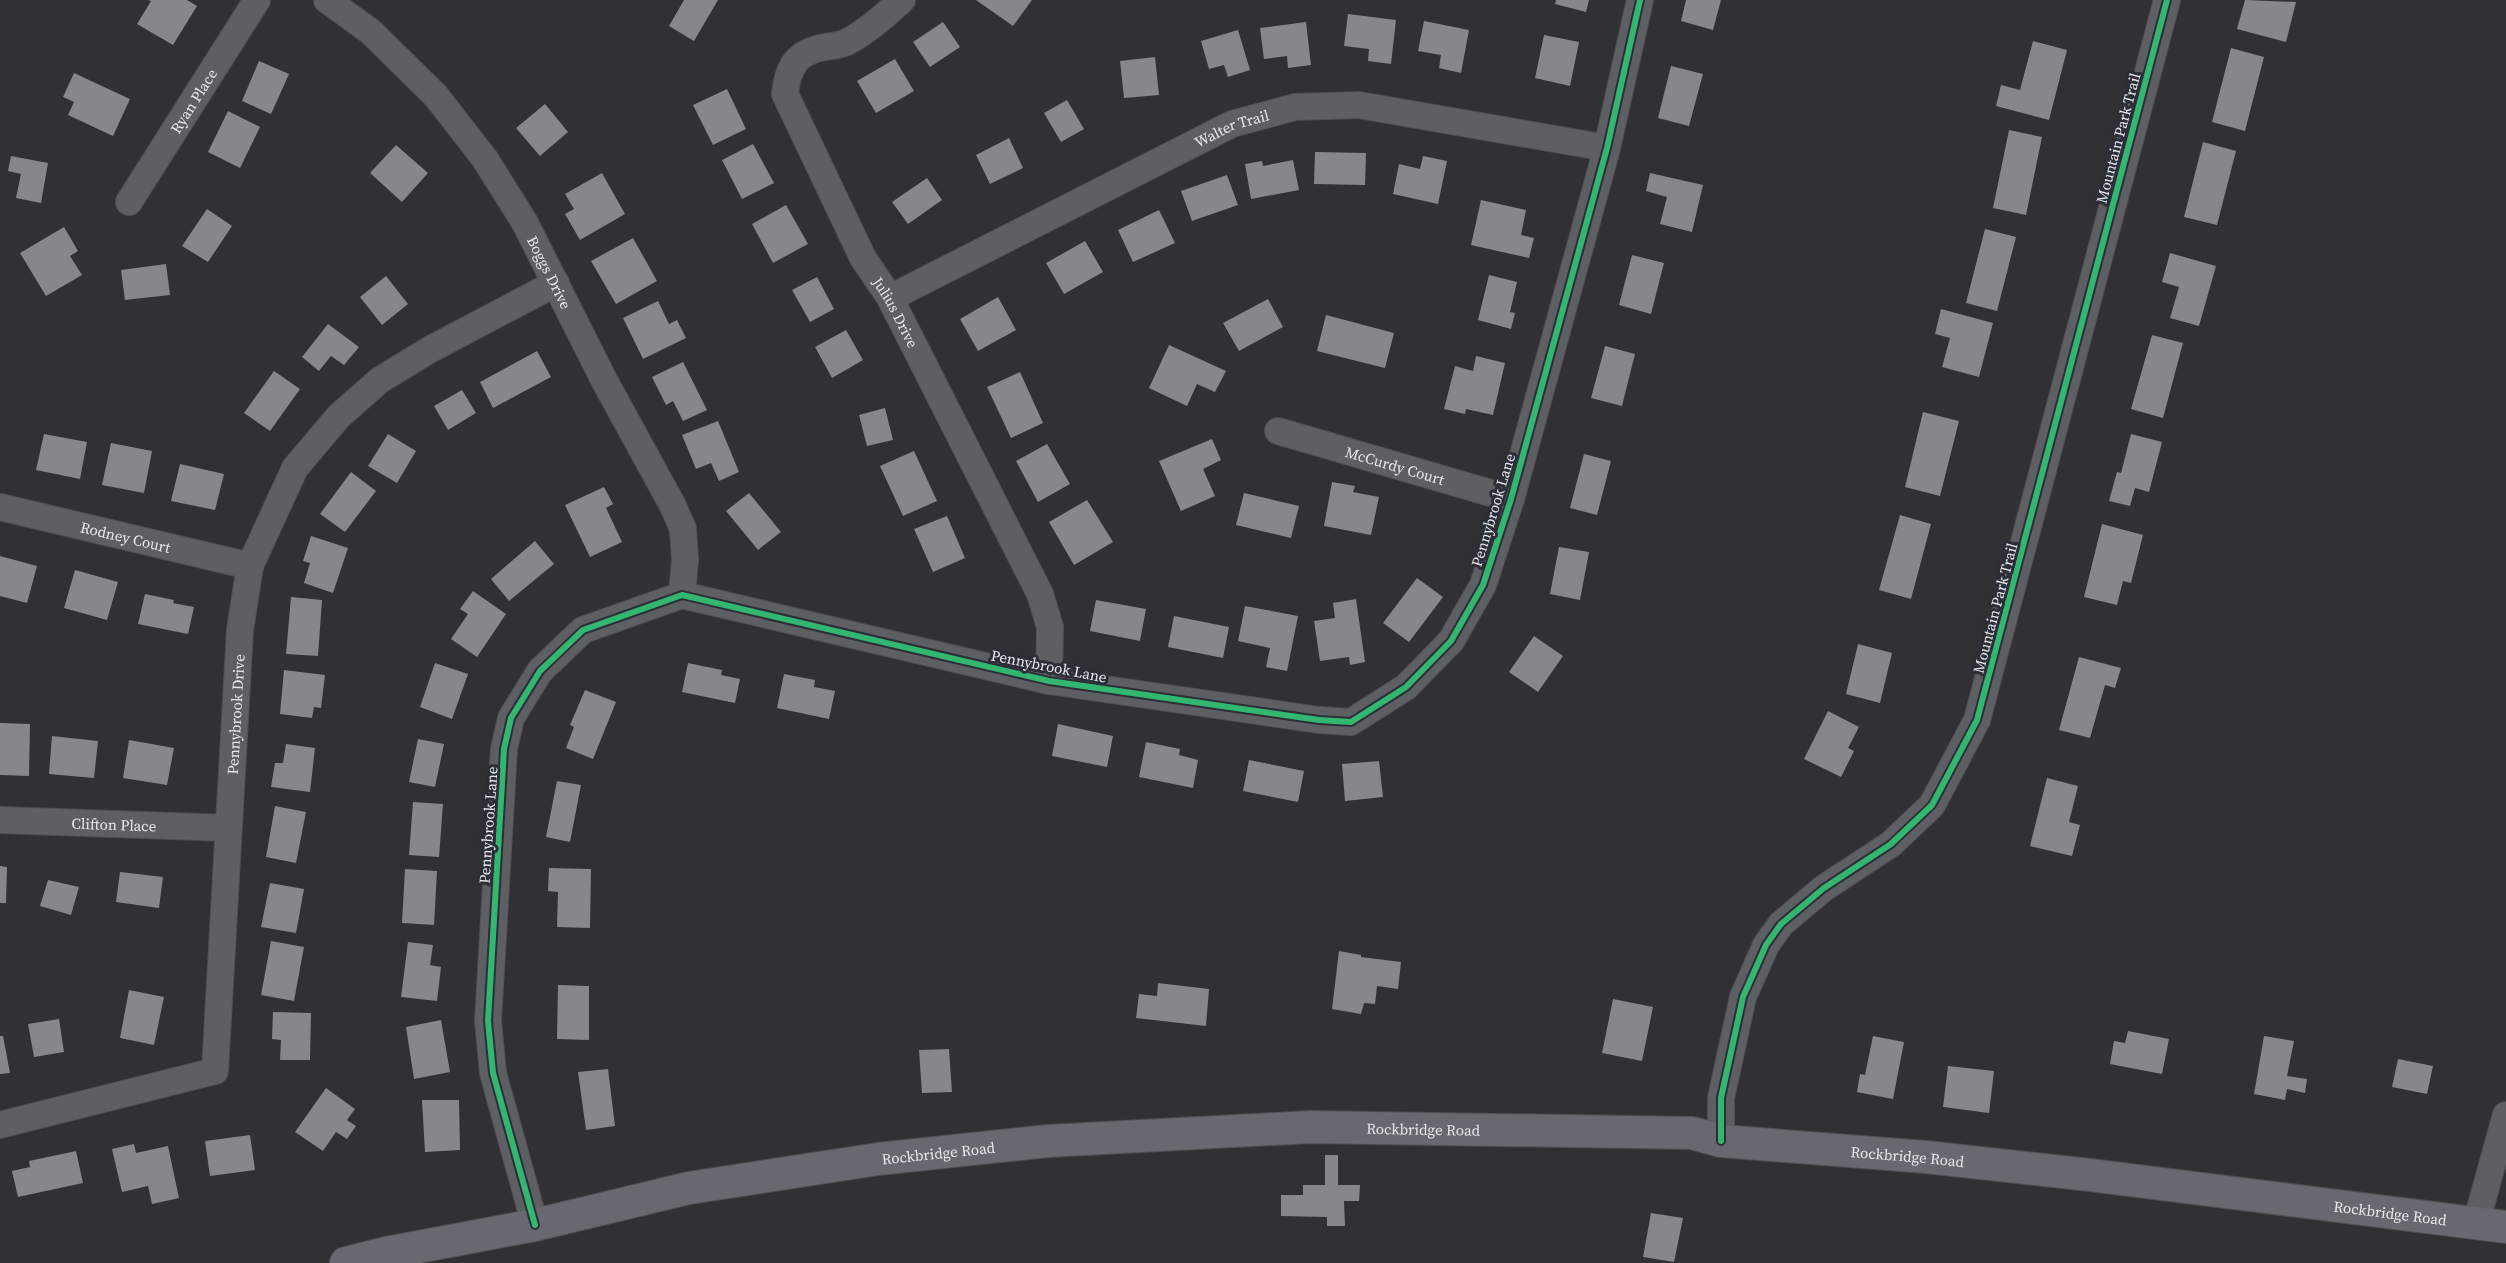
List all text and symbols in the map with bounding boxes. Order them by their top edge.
street label: Ryan Place [165,64,222,137]
street label: Mountain Park Trail [2091,70,2146,205]
street label: Walter Trail [1190,104,1272,152]
street label: Boggs Drive [523,232,577,313]
street label: Julius Drive [867,272,924,351]
street label: McCurdy Court [1343,441,1447,490]
street label: Pennybrook Lane [1466,450,1520,569]
street label: Rodney Court [78,516,173,557]
street label: Mountain Park Trail [1968,540,2023,675]
street label: Pennybrook Lane [989,644,1109,688]
street label: Pennybrook Drive [221,653,249,775]
street label: Pennybrook Lane [473,765,503,884]
street label: Clifton Place [71,812,157,836]
street label: Rockbridge Road [1366,1117,1481,1140]
street label: Rockbridge Road [880,1136,996,1169]
street label: Rockbridge Road [1850,1141,1966,1172]
street label: Rockbridge Road [2332,1195,2448,1230]

